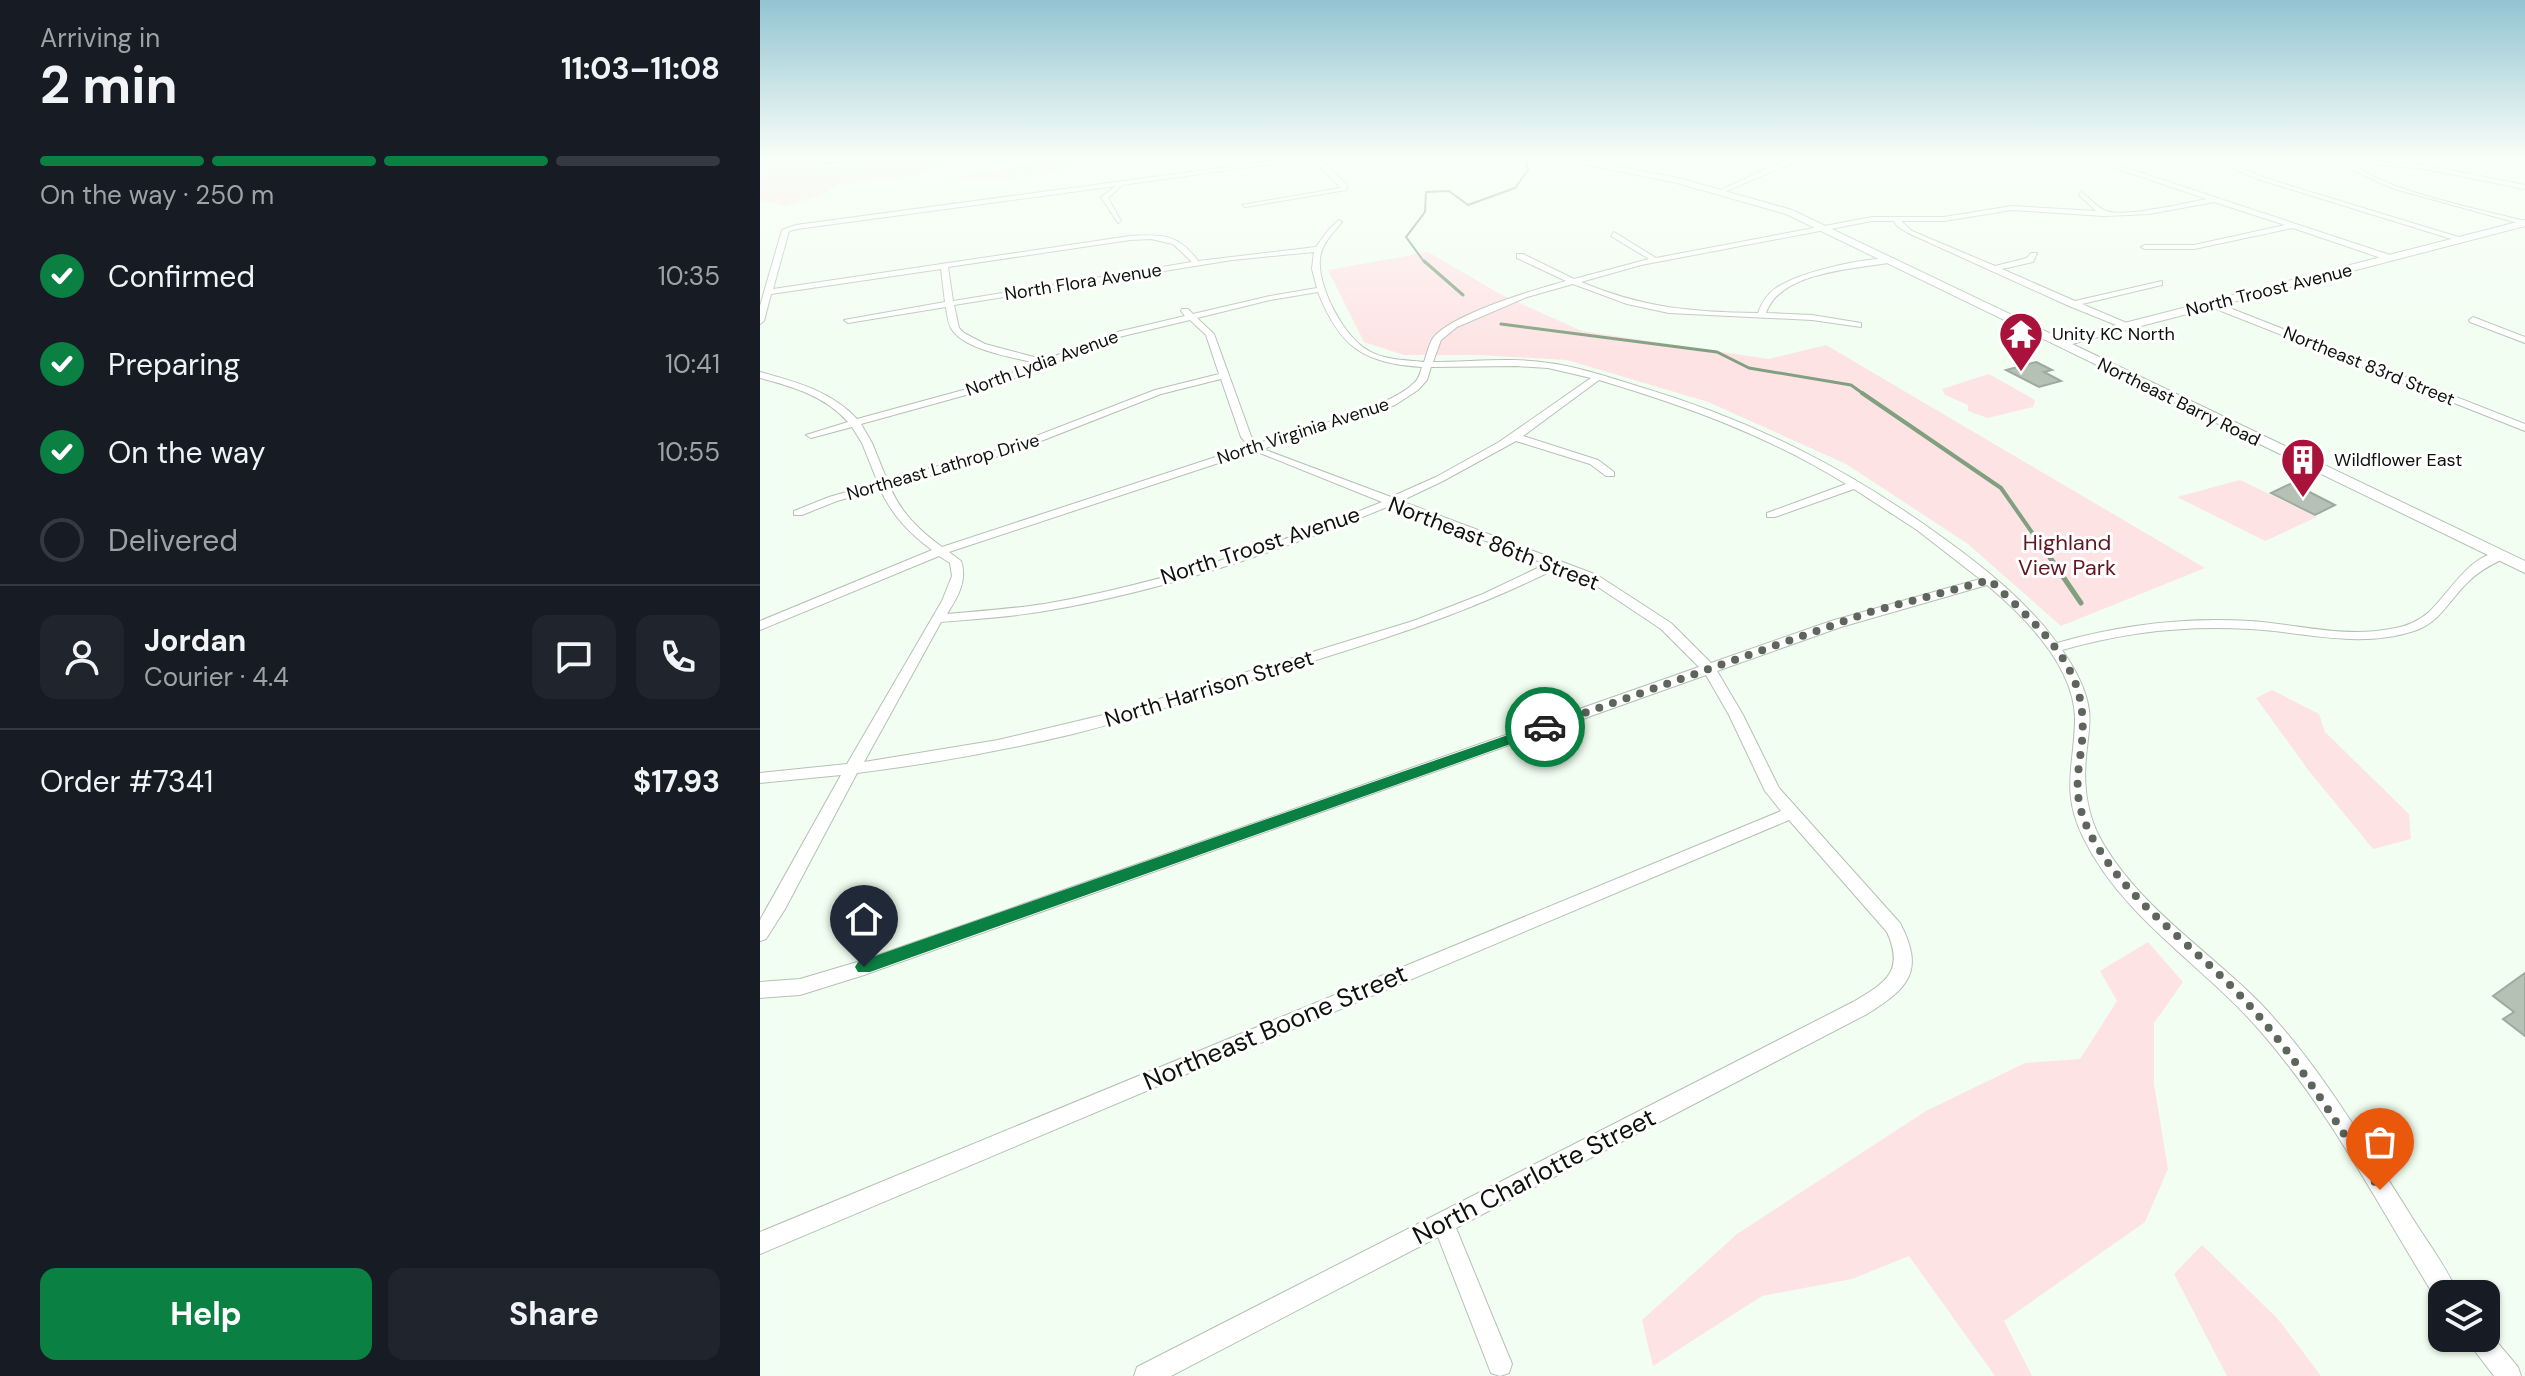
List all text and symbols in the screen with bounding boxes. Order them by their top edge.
text: Arriving in [40,21,160,55]
text: 11:03–11:08 [561,49,720,88]
text: 2 min [40,51,178,119]
text: On the way · 250 m [40,178,274,212]
icon: check [40,254,84,298]
text: Confirmed [108,257,255,296]
street label: North Flora Avenue [1003,258,1163,306]
street label: North Troost Avenue [2183,258,2355,322]
text: 10:35 [658,259,720,293]
temple icon: Unity KC North [1997,310,2045,373]
street label: Northeast 83rd Street [2280,321,2458,411]
place label: Unity KC North [2052,322,2175,346]
street label: North Lydia Avenue [962,324,1122,402]
icon: check [40,342,84,386]
text: Preparing [108,345,240,384]
text: 10:41 [665,347,720,381]
street label: Northeast Barry Road [2094,352,2264,452]
street label: North Virginia Avenue [1214,392,1392,470]
street label: Northeast Lathrop Drive [844,428,1042,506]
icon: check [40,430,84,474]
text: On the way [108,433,265,472]
text: 10:55 [657,435,720,469]
building icon: Wildflower East [2279,436,2327,499]
place label: Wildflower East [2334,448,2462,472]
street label: Northeast 86th Street [1384,490,1604,597]
street label: North Troost Avenue [1157,500,1364,591]
text: Delivered [108,521,238,560]
park label: Highland View Park [2018,528,2116,582]
button: person [40,615,124,699]
button: chat [532,615,616,699]
button: phone [636,615,720,699]
text: Jordan [144,621,246,660]
street label: North Harrison Street [1101,643,1317,734]
text: Courier · 4.4 [144,660,289,694]
courier [1505,687,1585,767]
icon: car [1523,705,1567,749]
text: Order #7341 [40,762,213,801]
text: $17.93 [633,762,720,801]
pin [830,885,898,967]
icon: home [842,897,886,941]
street label: Northeast Boone Street [1138,956,1412,1098]
street label: North Charlotte Street [1407,1100,1661,1252]
pin [2346,1108,2414,1190]
icon: bag [2358,1120,2402,1164]
button: Help [40,1268,372,1360]
button: Share [388,1268,720,1360]
map controls [2428,1280,2500,1352]
button: layers [2428,1280,2500,1352]

